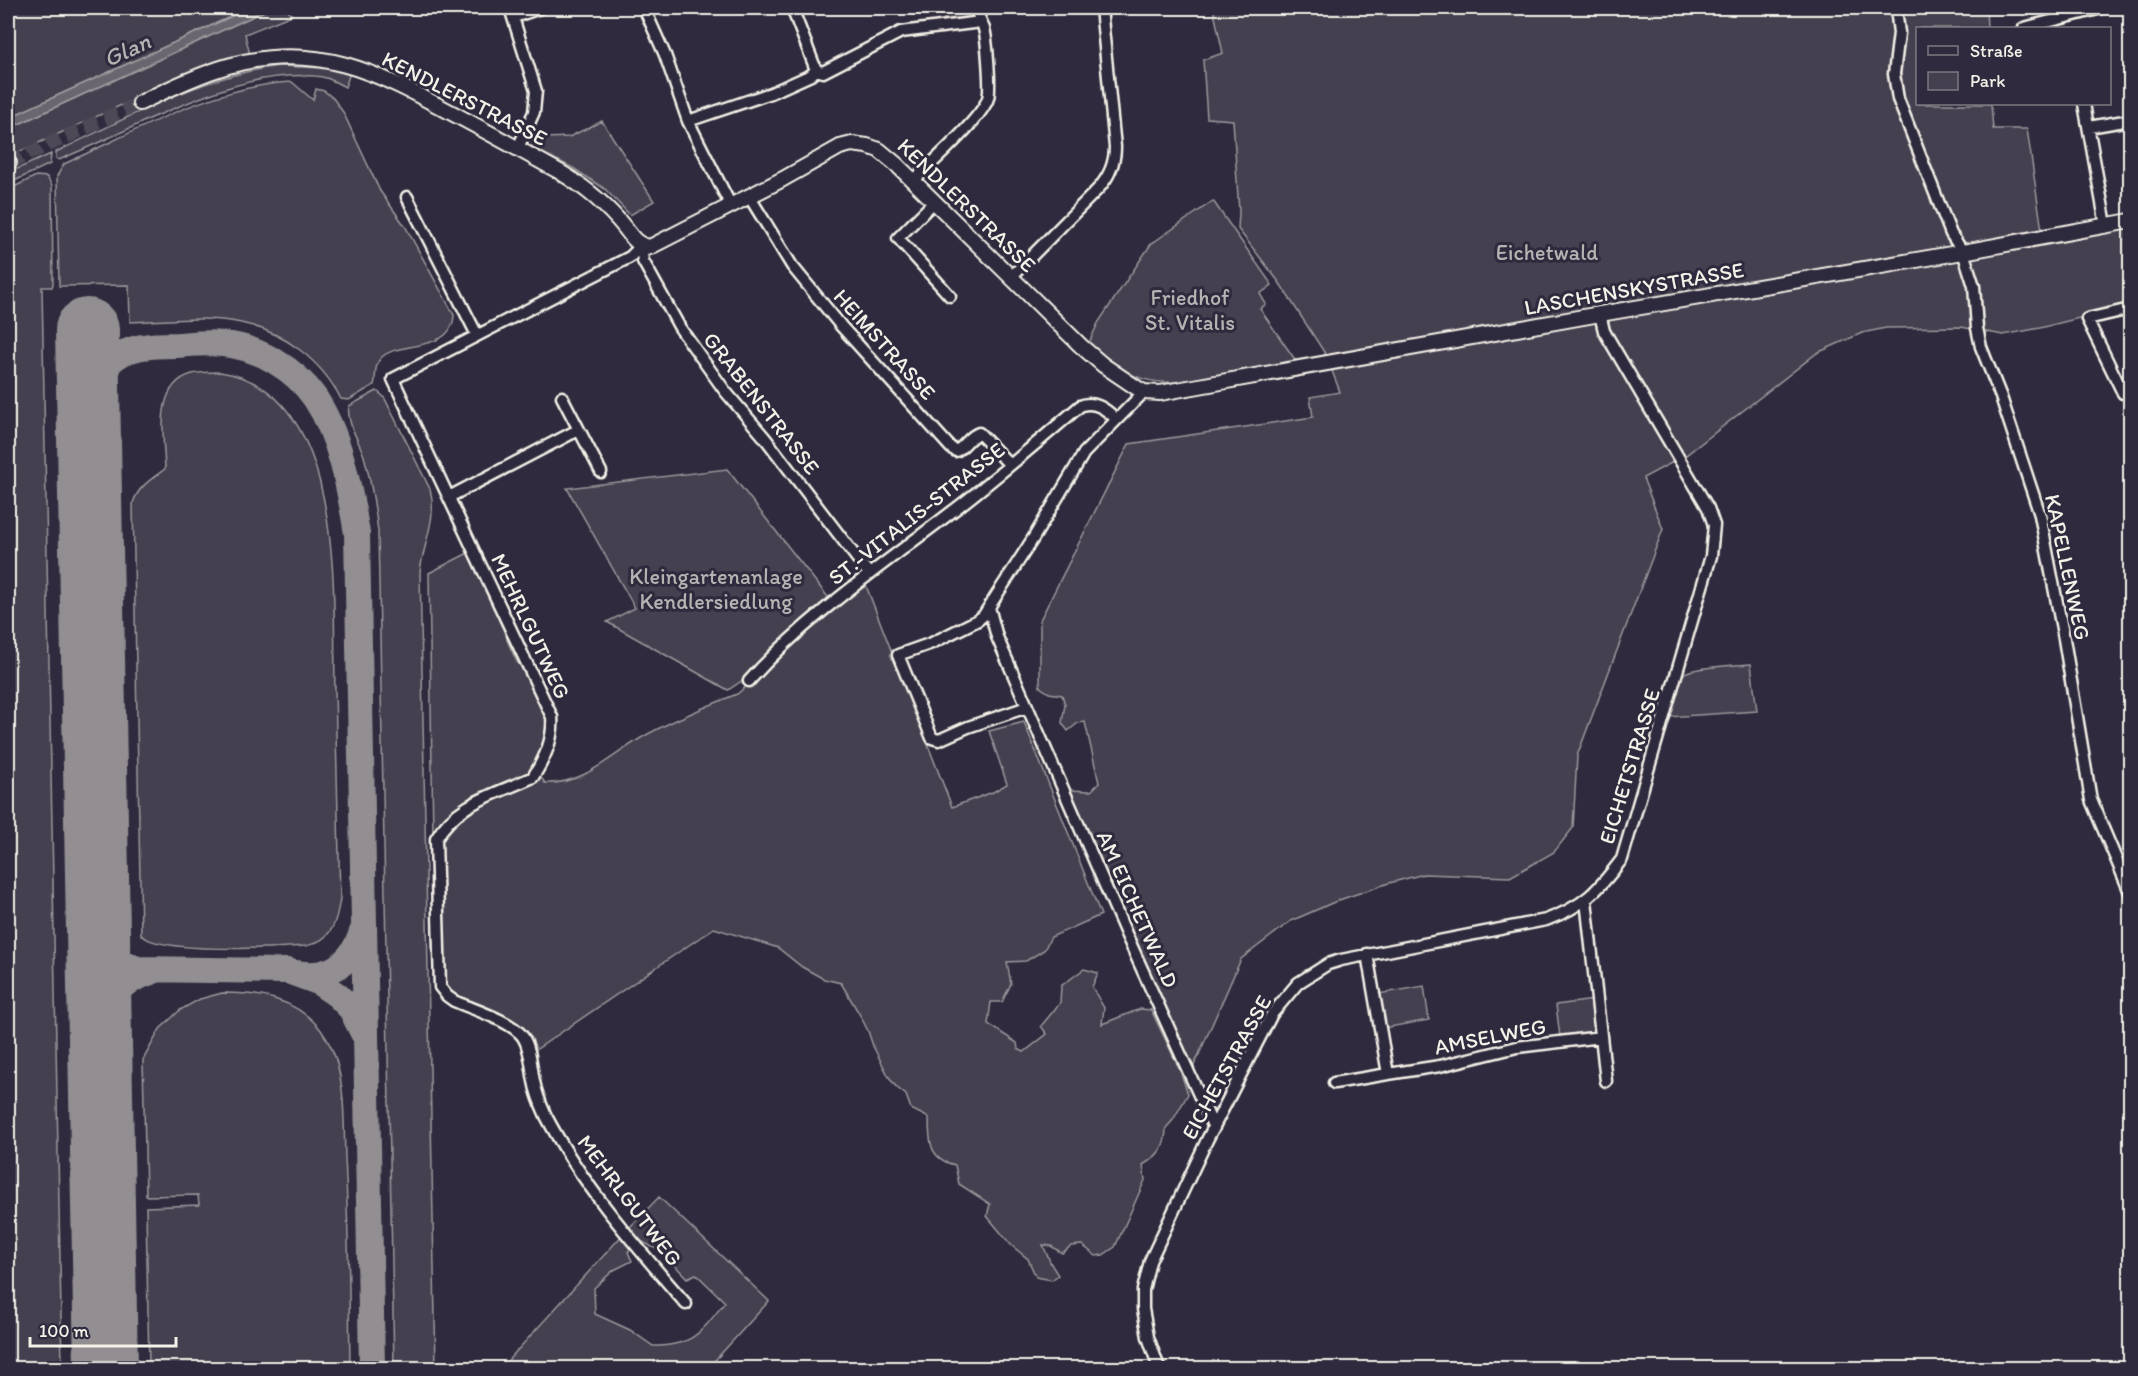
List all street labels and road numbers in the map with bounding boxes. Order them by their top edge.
street label: KENDLERSTRASSE [378,45,552,152]
street label: KENDLERSTRASSE [892,132,1041,278]
street label: LASCHENSKYSTRASSE [1522,256,1746,321]
street label: HEIMSTRASSE [828,283,942,405]
street label: GRABENSTRASSE [698,327,826,480]
street label: ST.-VITALIS-STRASSE [823,436,1010,591]
street label: KAPELLENWEG [2039,492,2096,643]
street label: MEHRLGUTWEG [485,549,576,703]
street label: EICHETSTRASSE [1593,685,1666,847]
street label: AM EICHETWALD [1091,826,1184,992]
street label: EICHETSTRASSE [1176,990,1277,1144]
street label: AMSELWEG [1432,1012,1548,1061]
street label: MEHRLGUTWEG [571,1129,688,1271]

